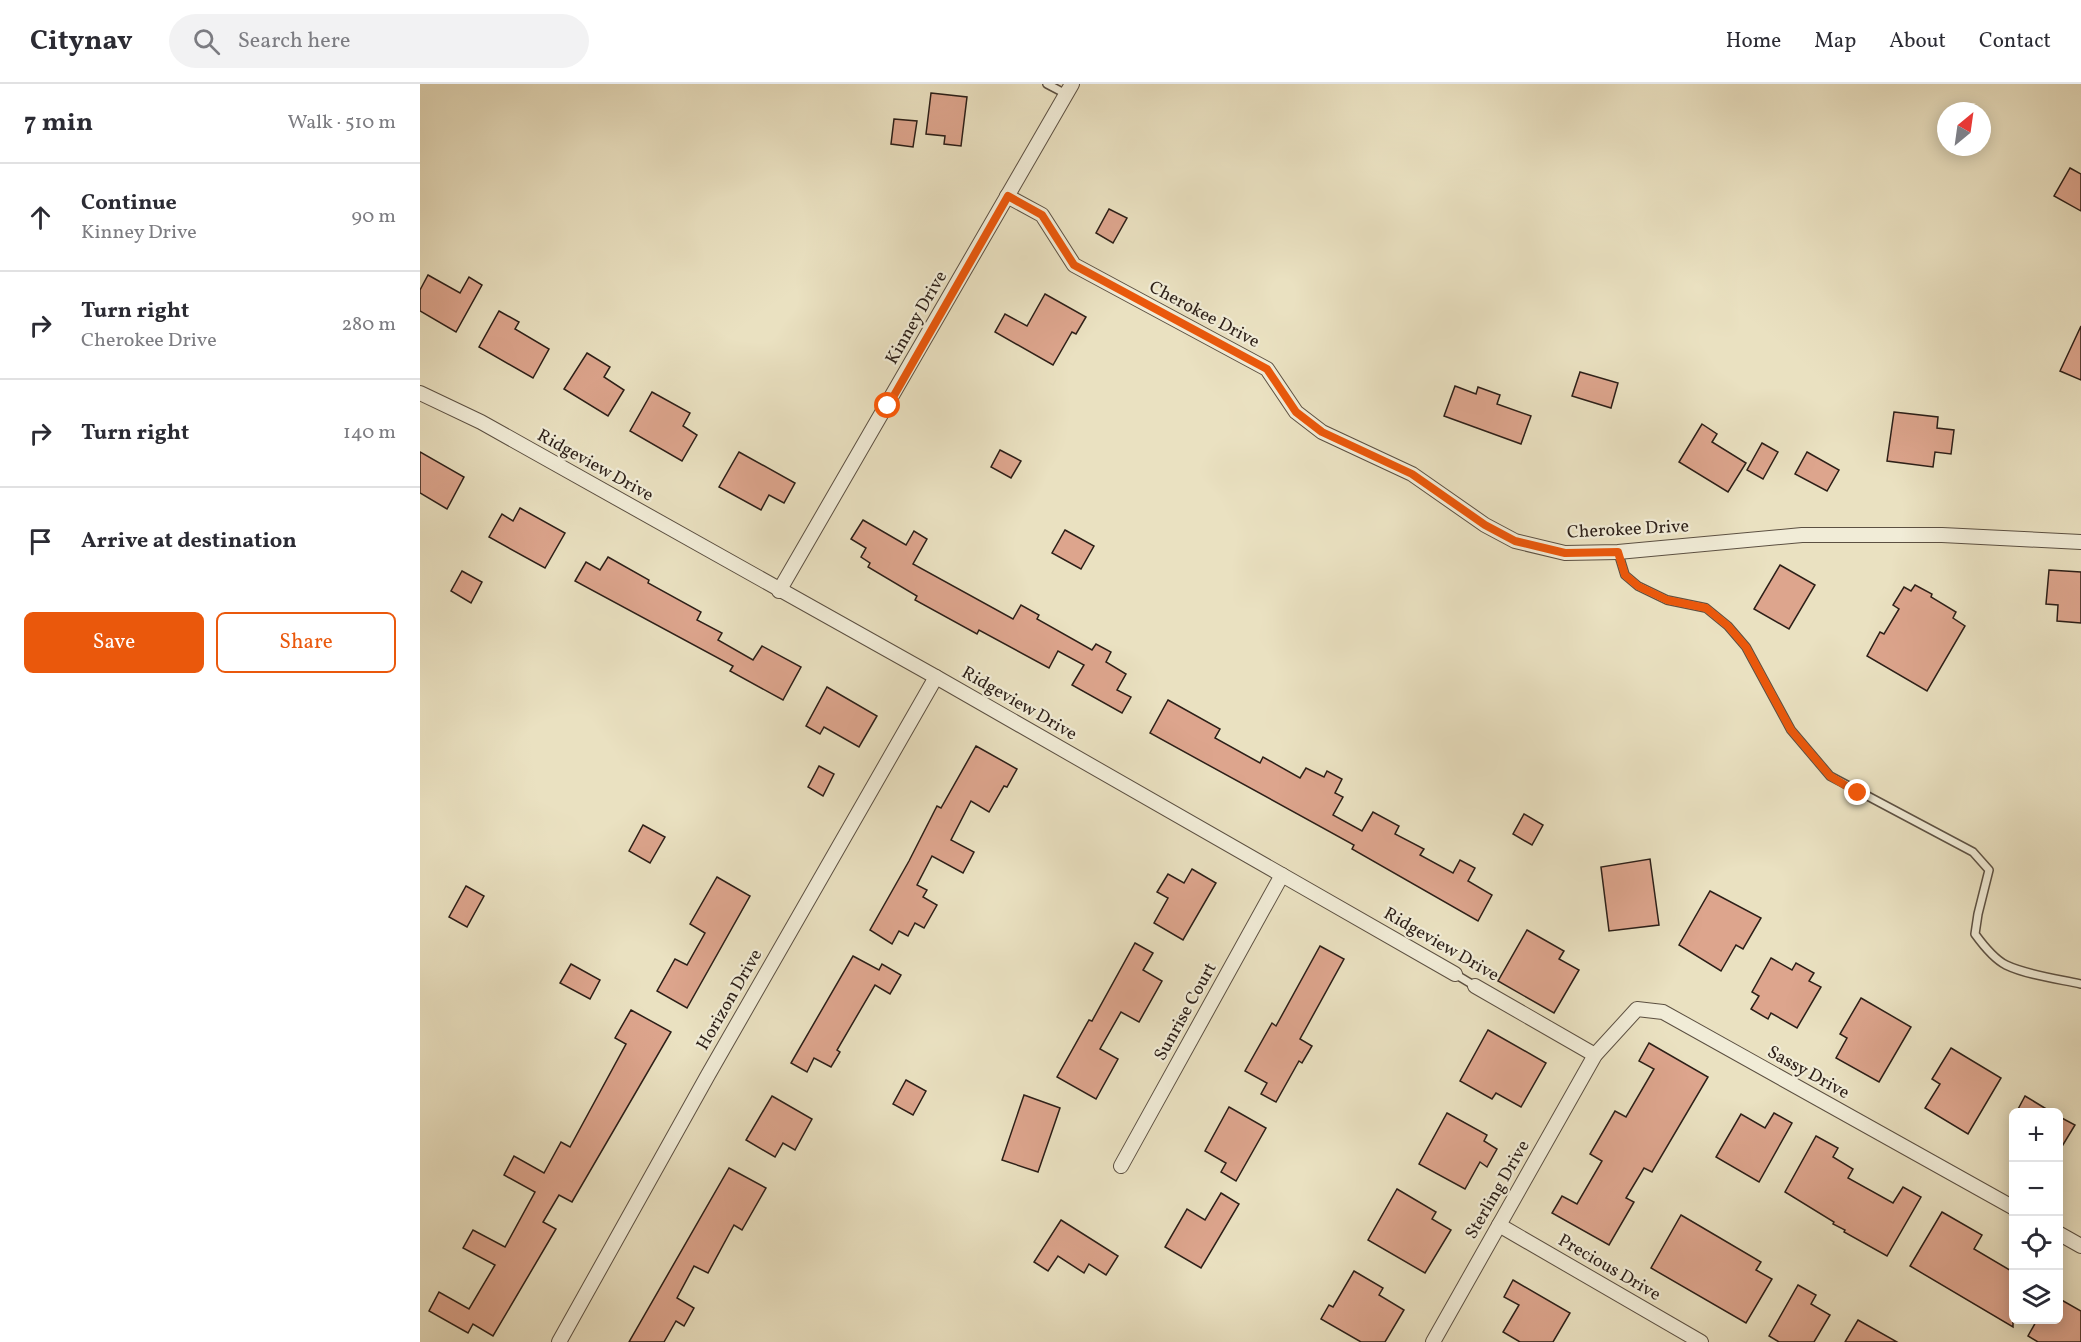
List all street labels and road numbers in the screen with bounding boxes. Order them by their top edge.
street label: Kinney Drive [880,267,954,369]
street label: Cherokee Drive [1144,275,1264,355]
street label: Ridgeview Drive [532,424,658,508]
street label: Cherokee Drive [1566,514,1690,546]
street label: Ridgeview Drive [957,661,1081,747]
street label: Ridgeview Drive [1379,902,1503,988]
street label: Horizon Drive [691,945,769,1055]
street label: Sunrise Court [1149,958,1223,1066]
street label: Sassy Drive [1762,1040,1854,1106]
street label: Sterling Drive [1460,1136,1536,1244]
street label: Precious Drive [1553,1228,1665,1308]

